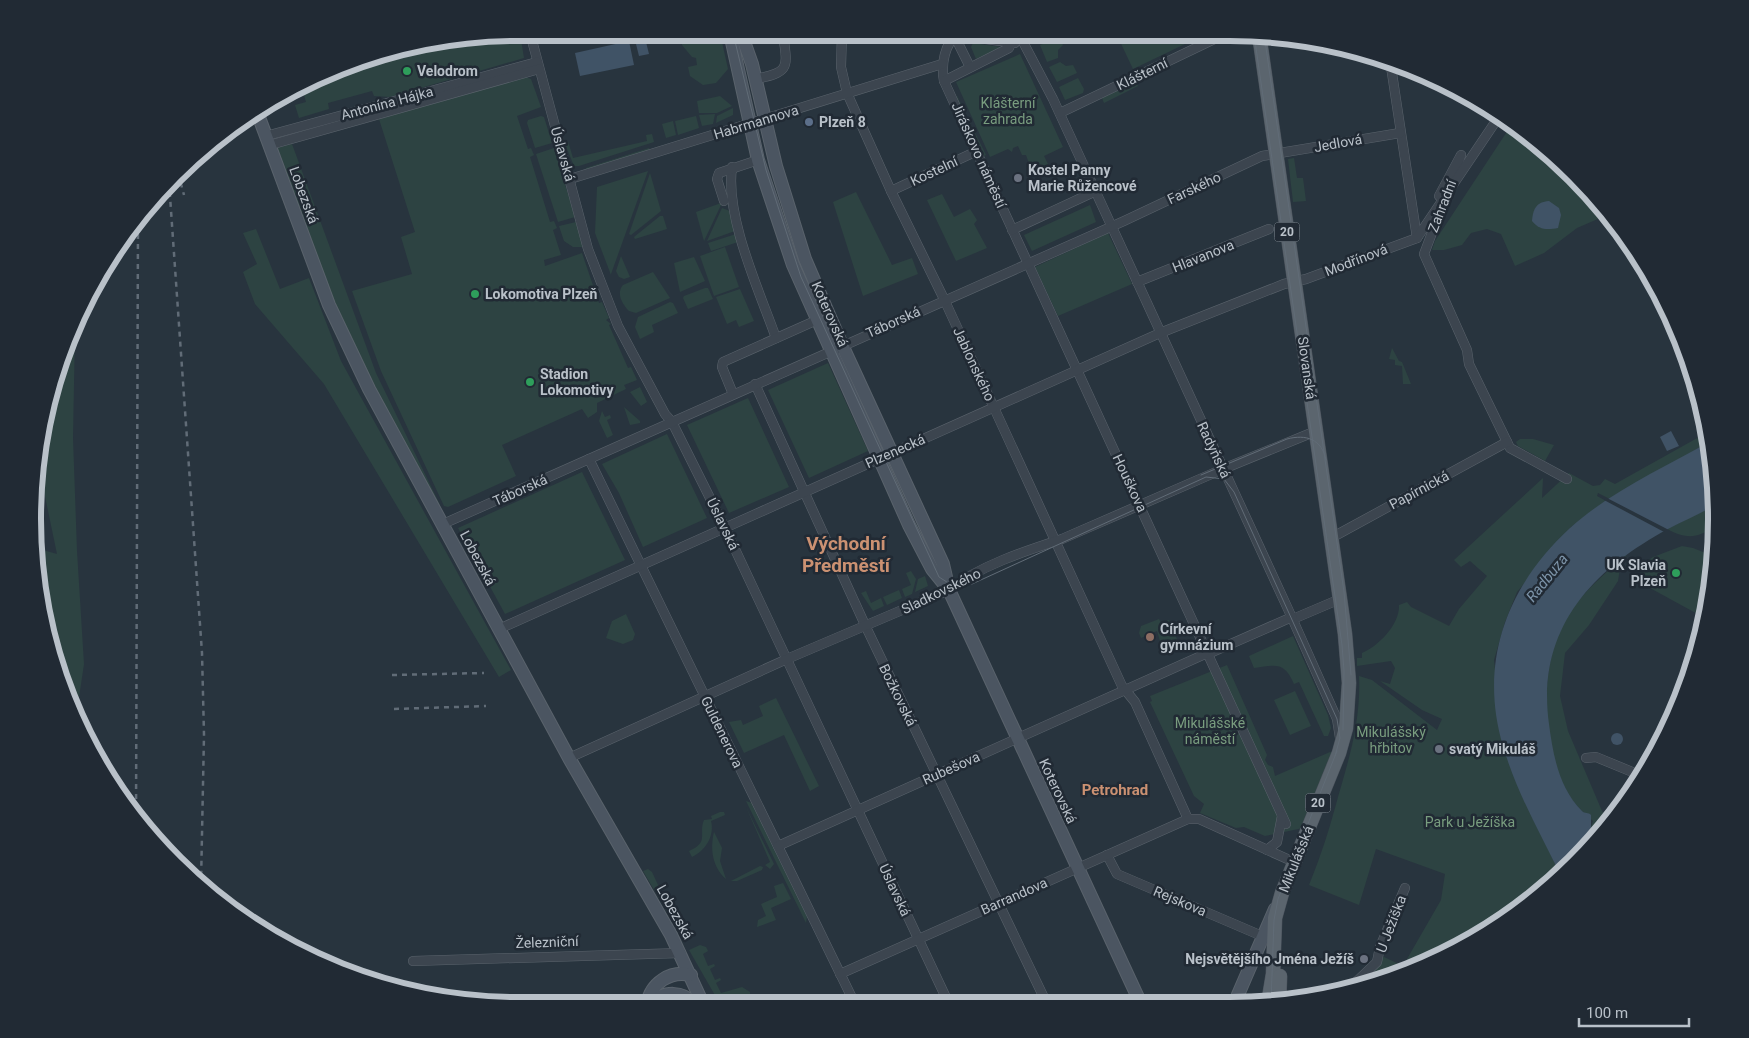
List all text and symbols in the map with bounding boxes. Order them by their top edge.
street label: Klášterní [1114,55,1171,93]
place label: Velodrom [417,63,478,79]
marker: Velodrom [401,65,413,77]
street label: Antonína Hájka [339,83,435,123]
park label: Klášterní zahrada [981,95,1036,127]
street label: Jiráskovo náměstí [949,100,1010,211]
street label: Habrmannova [712,102,800,142]
place label: Plzeň 8 [819,114,866,130]
marker: Plzeň 8 [803,116,815,128]
street label: Úslavská [548,125,579,183]
street label: Jedlová [1313,131,1363,155]
street label: Kostelní [908,153,961,189]
place label: Kostel Panny Marie Růžencové [1028,162,1137,194]
street label: Lobezská [286,164,322,226]
street label: Farského [1165,169,1223,207]
marker: Kostel Panny Marie Růžencové [1012,172,1024,184]
street label: Zahradní [1425,177,1459,234]
road number: 20 [1274,222,1300,242]
street label: Hlavanova [1170,236,1236,276]
street label: Modřínová [1322,241,1390,279]
street label: Koterovská [808,279,852,349]
place label: Lokomotiva Plzeň [485,286,598,302]
marker: Lokomotiva Plzeň [469,288,481,300]
street label: Táborská [863,303,923,341]
street label: Jablonského [950,325,998,403]
street label: Slovanská [1295,335,1319,401]
place label: Stadion Lokomotivy [540,366,614,398]
marker: Stadion Lokomotivy [524,376,536,388]
street label: Radyňská [1194,419,1234,481]
street label: Plzenecká [863,431,927,471]
street label: Houškova [1110,451,1150,515]
street label: Papírnická [1386,468,1452,512]
street label: Táborská [490,471,550,509]
street label: Úslavská [704,495,743,553]
street label: Lobezská [457,528,499,588]
district label: Východní Předměstí [802,532,892,577]
water label: Radbuza [1522,550,1572,606]
place label: UK Slavia Plzeň [1606,557,1667,589]
street label: Sladkovského [899,565,983,617]
marker: UK Slavia Plzeň [1670,567,1682,579]
place label: Církevní gymnázium [1160,621,1233,653]
marker: Církevní gymnázium [1144,631,1156,643]
street label: Božkovská [876,661,920,729]
street label: Guldenerova [698,693,746,771]
park label: Mikulášské náměstí [1175,715,1245,747]
park label: Mikulášský hřbitov [1356,724,1426,756]
place label: svatý Mikuláš [1449,741,1536,757]
marker: svatý Mikuláš [1433,743,1445,755]
street label: Rubešova [920,748,982,788]
street label: Koterovská [1036,756,1080,826]
district label: Petrohrad [1082,781,1148,799]
road number: 20 [1306,794,1330,812]
park label: Park u Ježíška [1425,814,1515,830]
street label: Mikulášská [1275,823,1317,895]
street label: Úslavská [876,861,915,919]
street label: Barrandova [978,874,1050,918]
street label: Lobezská [654,882,696,942]
street label: Rejskova [1151,883,1209,919]
street label: U Ježíška [1373,893,1409,955]
street label: Železniční [515,932,579,951]
place label: Nejsvětějšího Jména Ježíš [1185,951,1354,967]
marker: Nejsvětějšího Jména Ježíš [1358,953,1370,965]
scale bar [1579,996,1689,1028]
text: 100 m [1586,1004,1628,1022]

